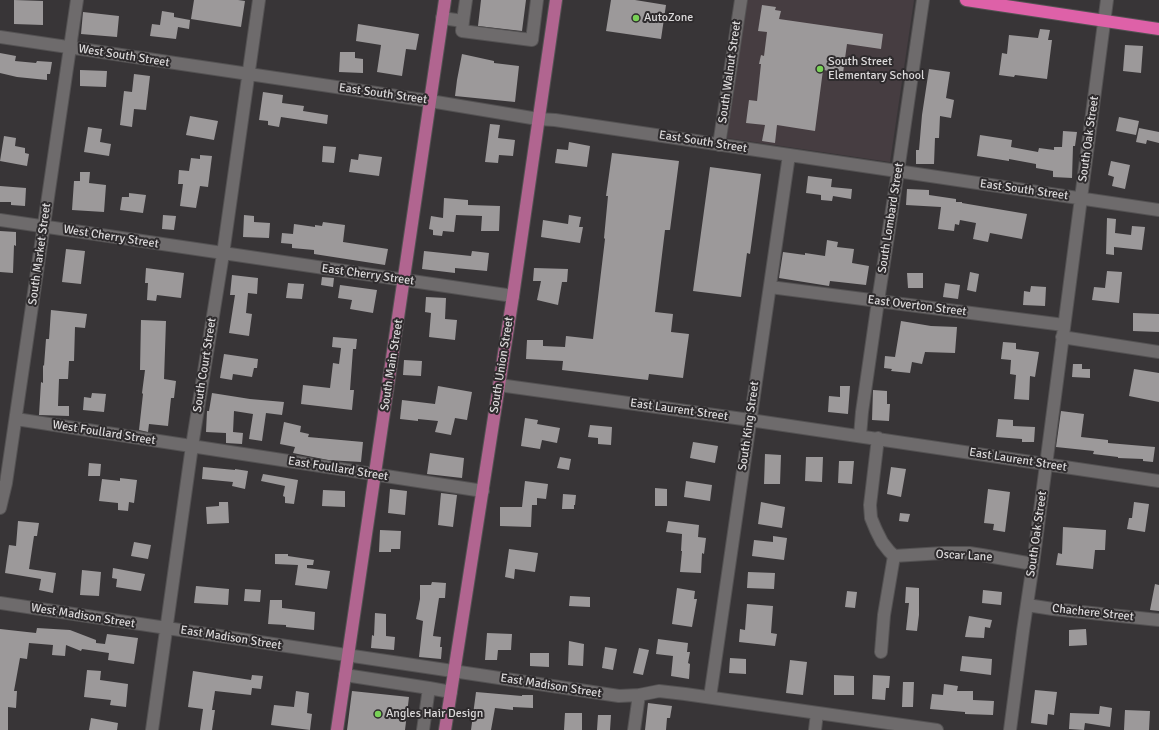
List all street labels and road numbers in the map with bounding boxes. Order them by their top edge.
street label: South Walnut Street [716,20,744,124]
street label: West South Street [77,42,171,70]
street label: East South Street [338,81,428,107]
street label: South Oak Street [1076,95,1102,183]
street label: East South Street [658,128,748,156]
street label: South Lombard Street [875,162,907,274]
street label: East South Street [979,177,1069,203]
street label: South Market Street [26,202,54,306]
street label: West Cherry Street [62,222,160,252]
street label: East Cherry Street [321,261,415,289]
street label: East Overton Street [867,293,967,319]
street label: South Union Street [487,316,517,414]
street label: South Court Street [190,317,220,413]
street label: South Main Street [378,318,406,412]
street label: South King Street [736,380,762,472]
street label: East Laurent Street [629,396,729,424]
street label: West Foullard Street [51,418,157,448]
street label: East Laurent Street [968,445,1068,475]
street label: East Foullard Street [287,454,389,484]
street label: South Oak Street [1024,490,1050,578]
street label: Oscar Lane [935,547,993,565]
street label: West Madison Street [30,601,136,631]
street label: Chachere Street [1051,602,1135,624]
street label: East Madison Street [179,623,283,653]
street label: East Madison Street [499,671,603,701]

